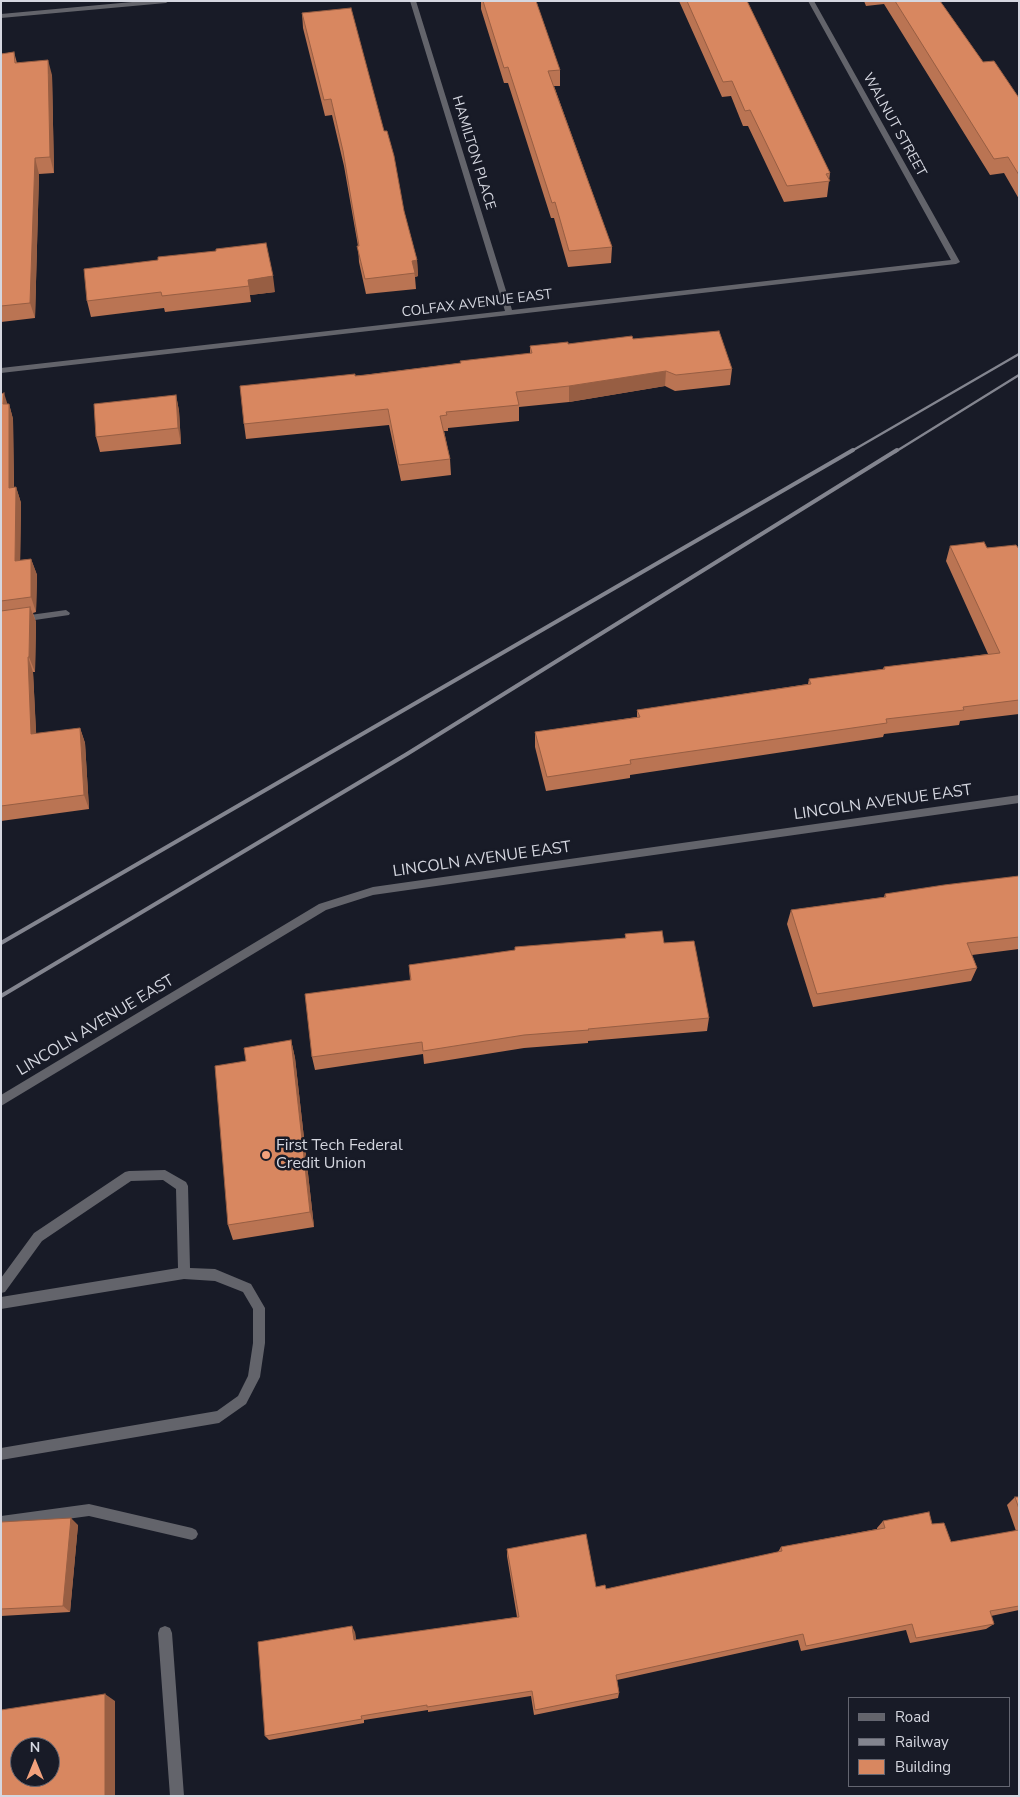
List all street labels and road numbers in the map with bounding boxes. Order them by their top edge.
street label: WALNUT STREET [859,70,929,180]
street label: HAMILTON PLACE [448,94,498,212]
street label: COLFAX AVENUE EAST [401,286,553,322]
street label: LINCOLN AVENUE EAST [793,781,973,825]
street label: LINCOLN AVENUE EAST [392,838,572,882]
street label: LINCOLN AVENUE EAST [14,971,178,1081]

